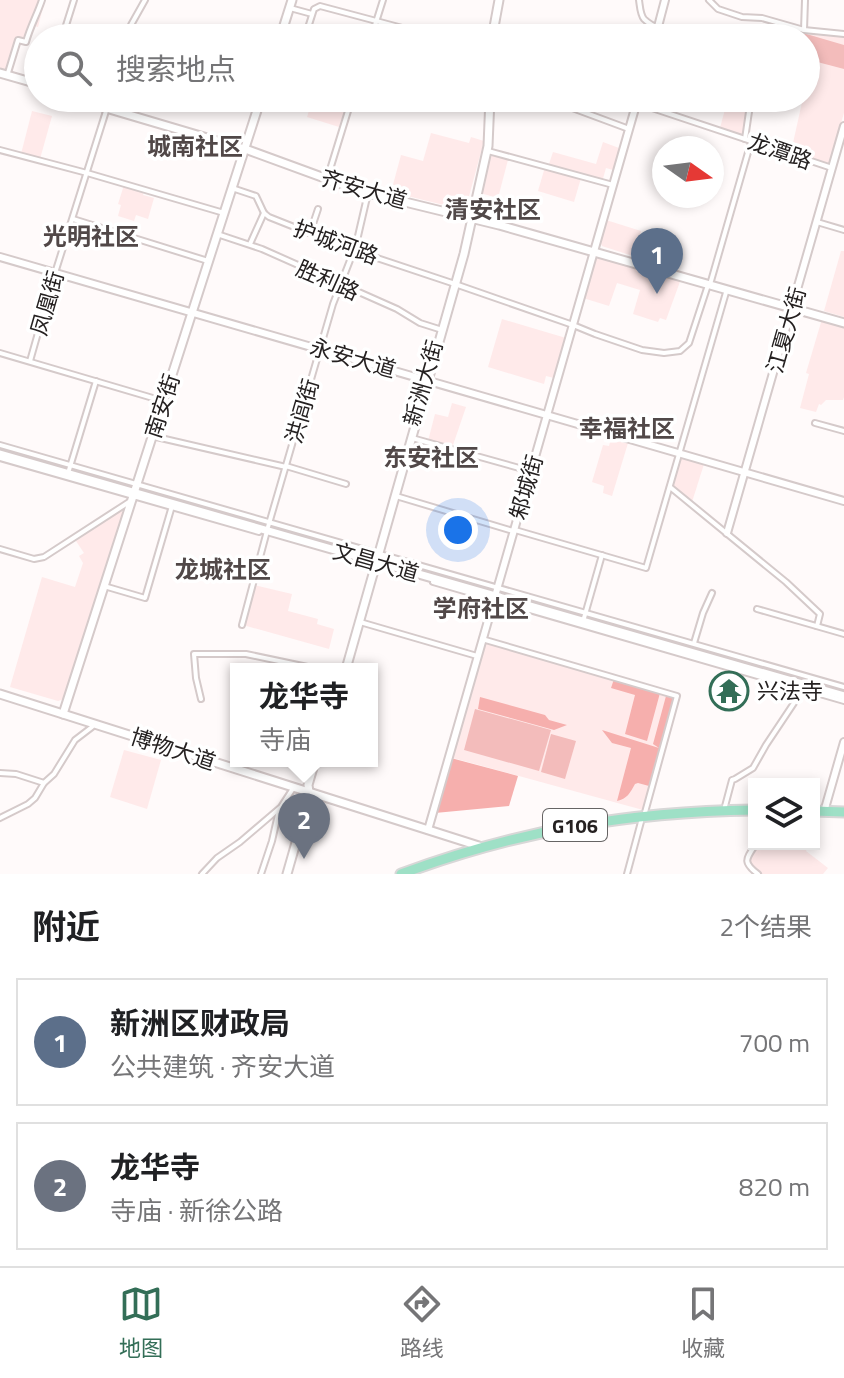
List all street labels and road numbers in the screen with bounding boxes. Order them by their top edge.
street label: 龙潭路 [743,124,817,178]
street label: 齐安大道 [317,161,411,217]
street label: 护城河路 [289,211,383,273]
street label: 胜利路 [291,251,365,309]
street label: 凤凰街 [22,267,72,339]
street label: 江夏大街 [758,283,814,377]
street label: 永安大道 [306,330,400,386]
street label: 新洲大街 [395,336,451,430]
street label: 南安街 [136,369,188,443]
street label: 洪闾街 [277,375,327,447]
street label: 邾城街 [501,451,551,523]
street label: 文昌大道 [329,534,423,590]
street label: 博物大道 [126,719,220,779]
road number: G106 [543,809,607,841]

